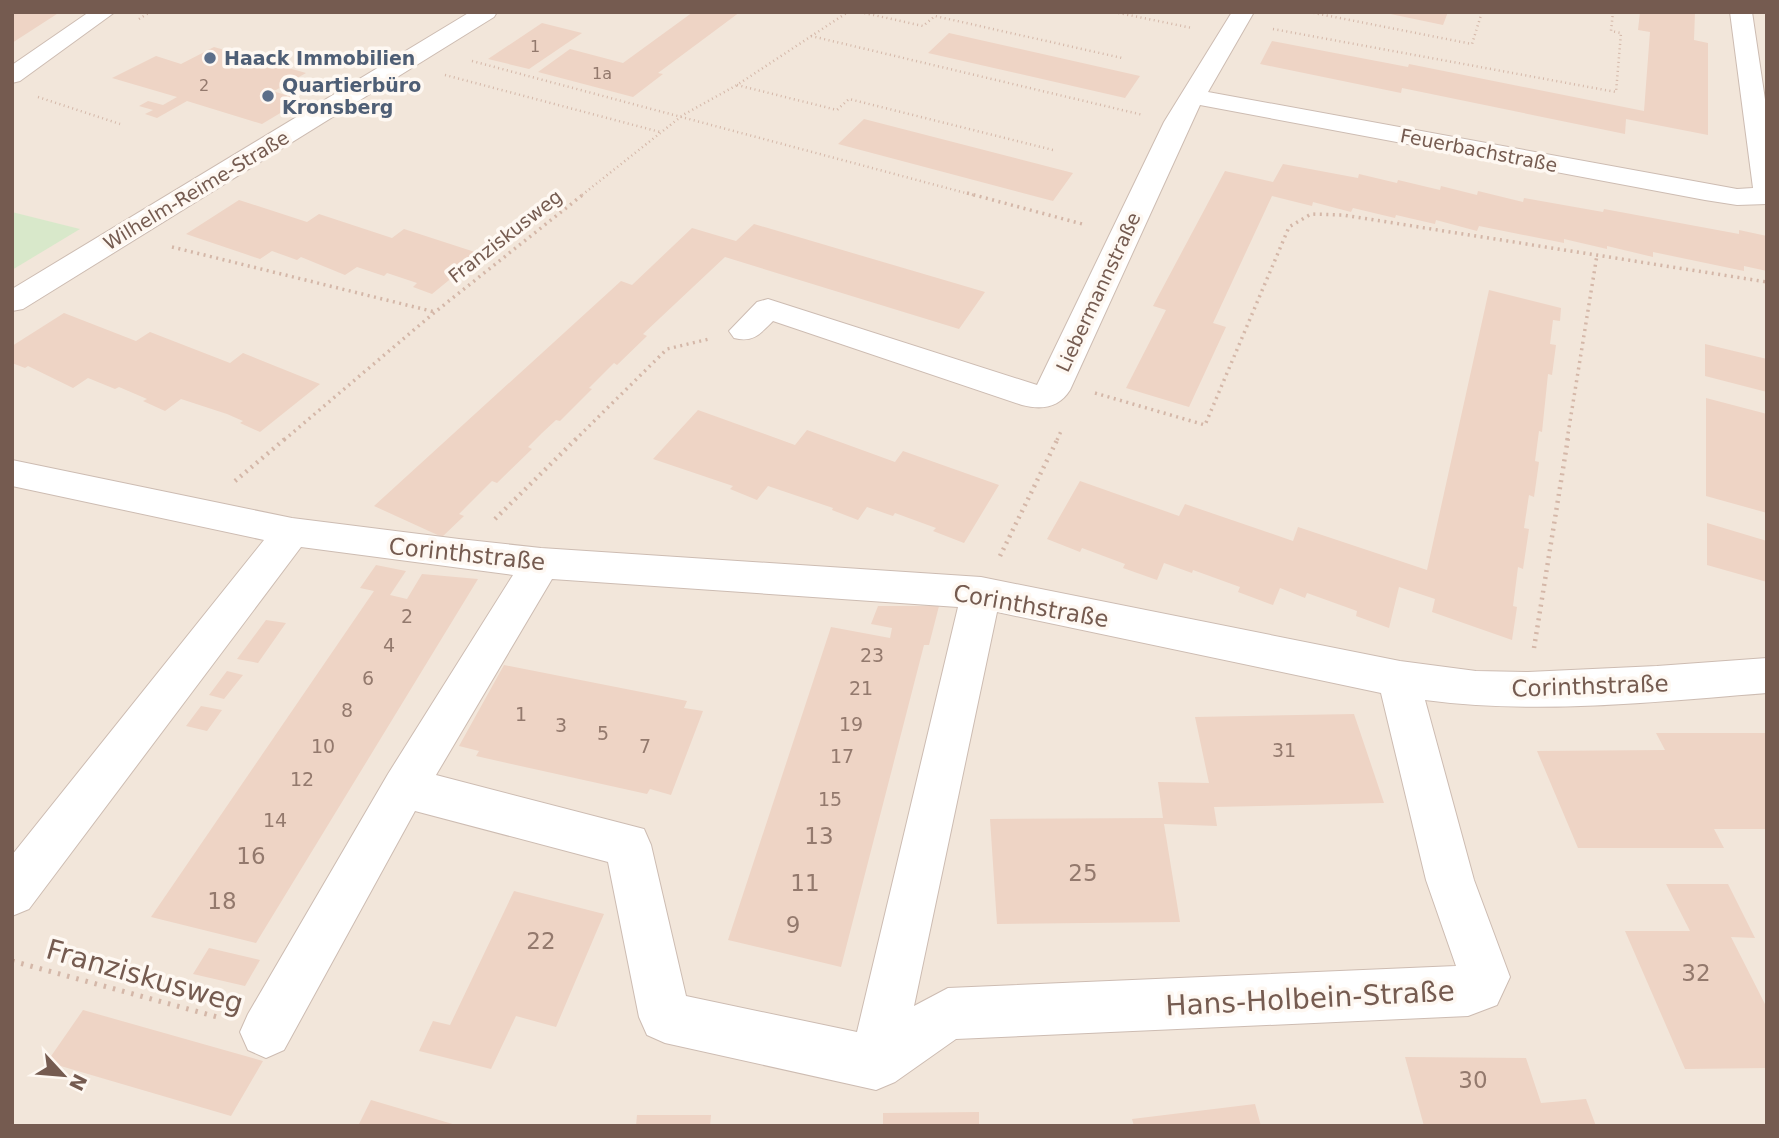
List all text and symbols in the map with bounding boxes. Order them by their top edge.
house number: 1 [530,37,540,56]
place label: Haack Immobilien [224,47,415,69]
marker: Haack Immobilien [202,50,218,66]
house number: 1a [592,64,612,83]
place label: Quartierbüro Kronsberg [282,74,421,118]
house number: 2 [199,76,209,95]
marker: Quartierbüro Kronsberg [260,88,276,104]
street label: Feuerbachstraße [1398,124,1560,176]
street label: Wilhelm-Reime-Straße [99,126,293,254]
street label: Franziskusweg [444,185,566,287]
street label: Liebermannstraße [1051,209,1145,375]
street label: Corinthstraße [387,533,547,575]
street label: Corinthstraße [951,580,1111,632]
house number: 2 [401,605,413,627]
house number: 4 [383,634,395,656]
house number: 23 [860,644,884,666]
house number: 6 [362,667,374,689]
street label: Corinthstraße [1511,670,1669,702]
house number: 21 [849,677,873,699]
house number: 8 [341,699,353,721]
house number: 1 [515,703,527,725]
house number: 19 [839,713,863,735]
house number: 3 [555,714,567,736]
house number: 5 [597,722,609,744]
house number: 10 [311,735,335,757]
house number: 7 [639,735,651,757]
house number: 31 [1272,739,1296,761]
house number: 17 [830,745,854,767]
house number: 12 [290,768,314,790]
house number: 15 [818,788,842,810]
house number: 14 [263,809,287,831]
house number: 13 [804,823,834,849]
house number: 16 [236,843,266,869]
house number: 25 [1068,860,1098,886]
house number: 11 [790,870,820,896]
house number: 18 [207,888,237,914]
house number: 9 [786,912,800,938]
house number: 22 [526,928,556,954]
street label: Franziskusweg [43,933,247,1020]
house number: 32 [1681,960,1711,986]
street label: Hans-Holbein-Straße [1165,974,1455,1023]
north arrow [28,1040,98,1110]
house number: 30 [1458,1067,1488,1093]
text: N [65,1070,92,1094]

